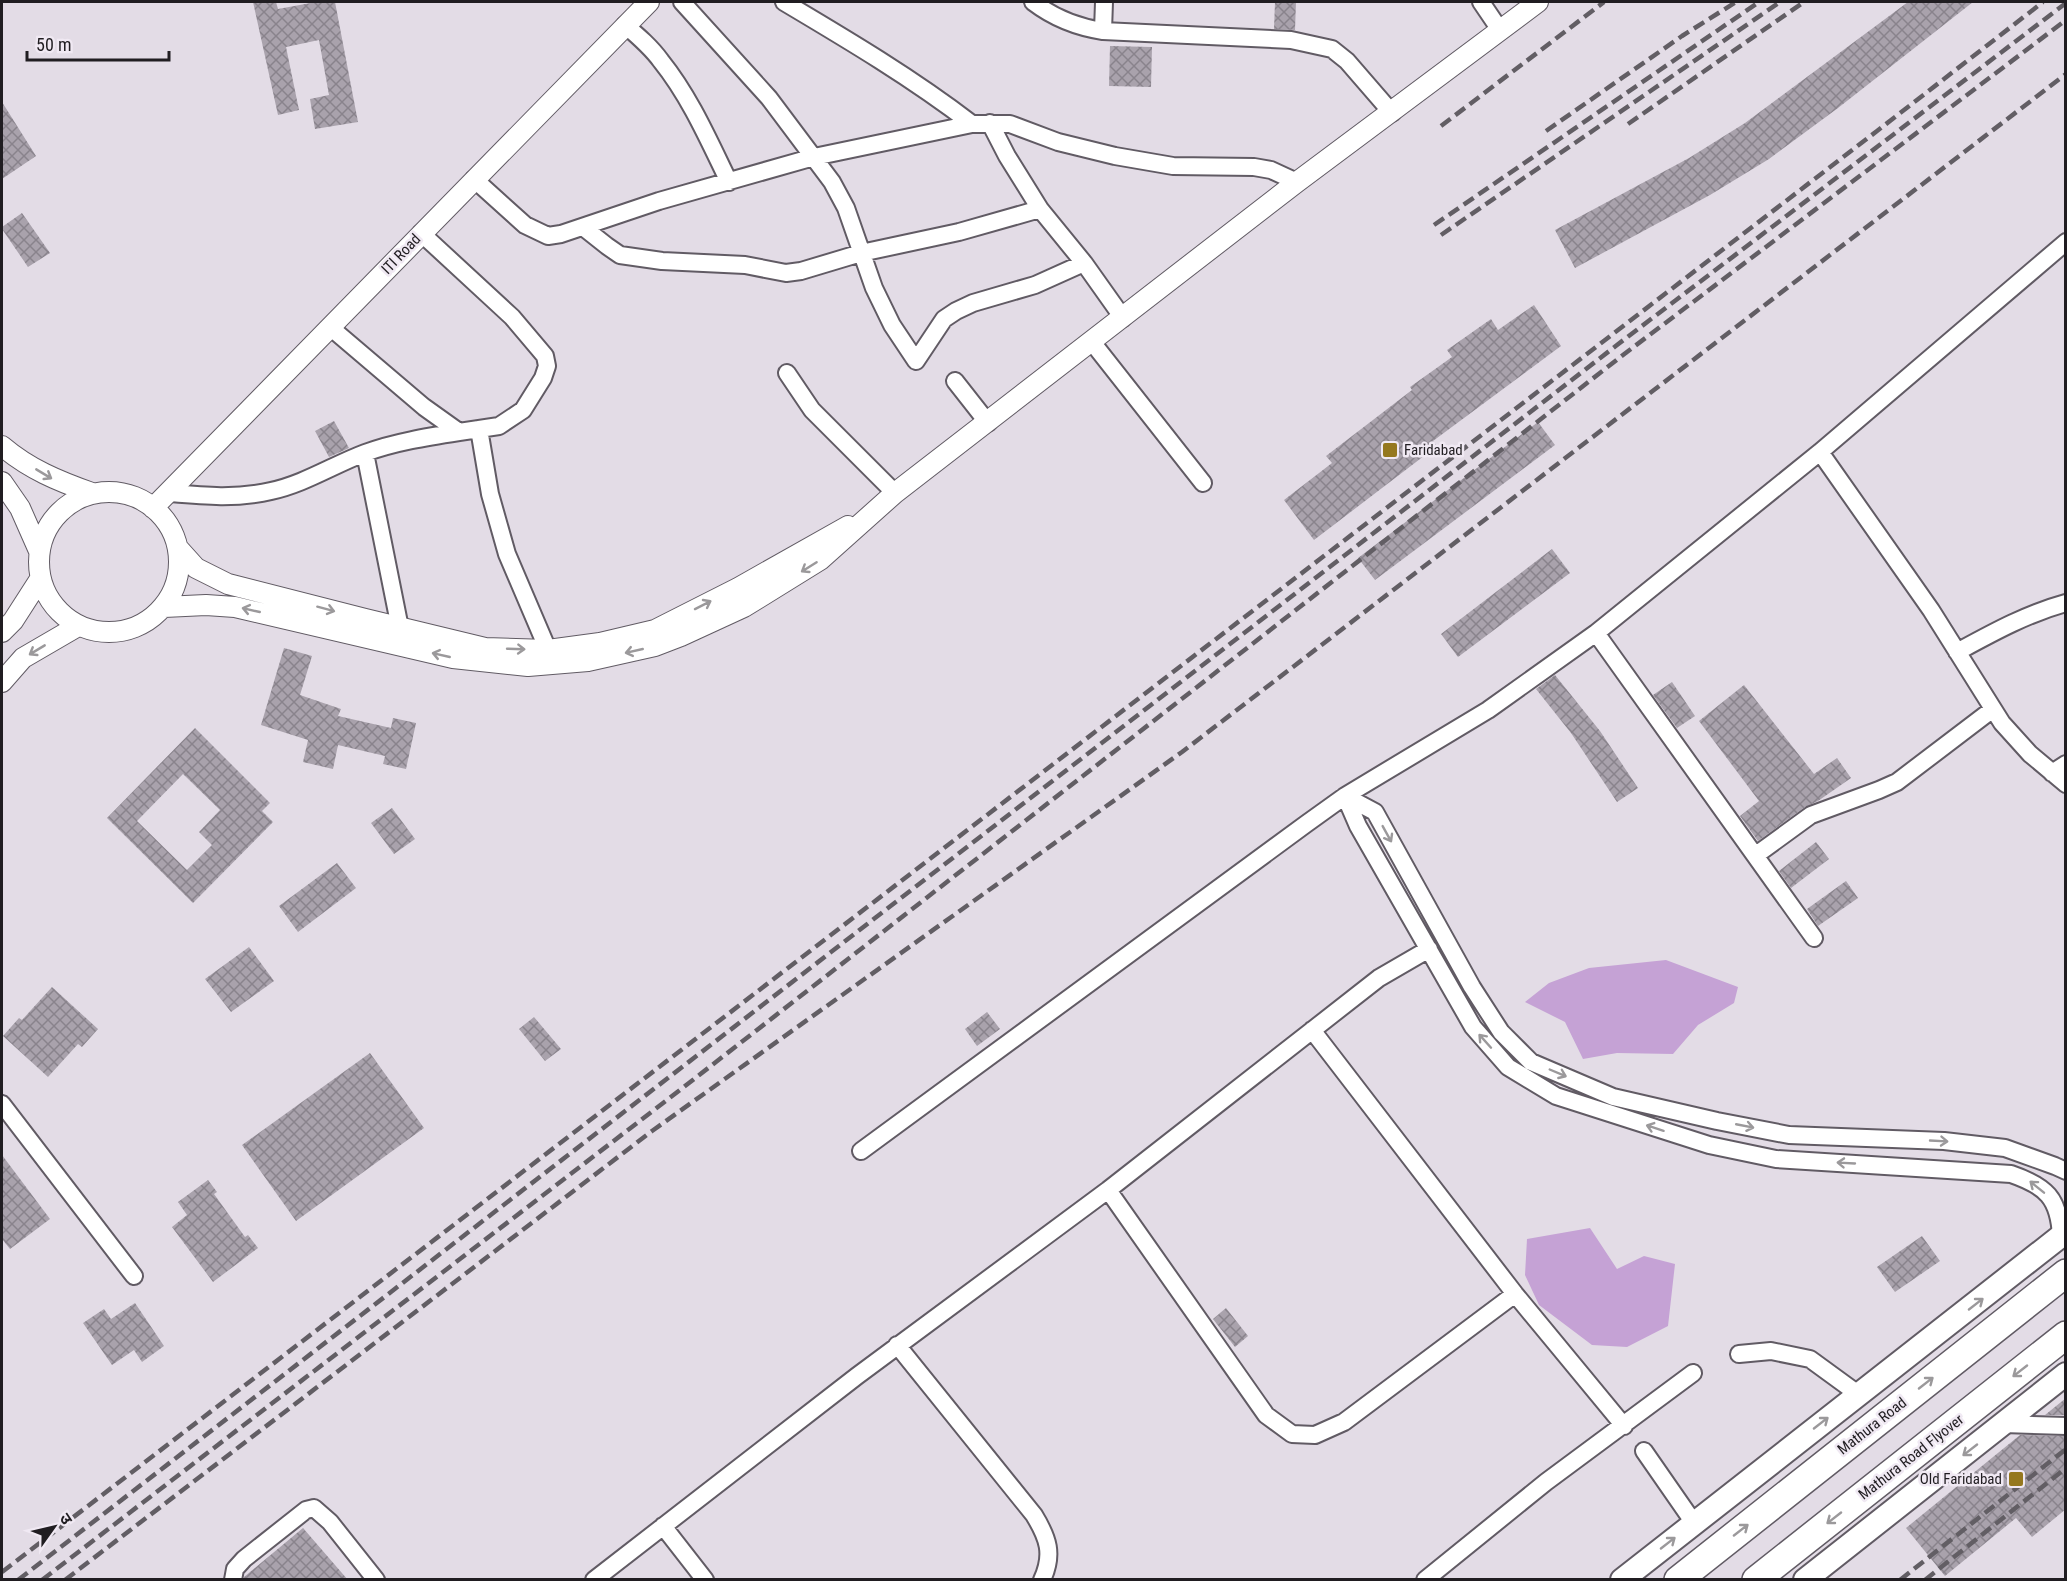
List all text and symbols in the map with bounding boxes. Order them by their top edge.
scale bar [27,24,170,62]
text: 50 m [36,34,71,55]
street label: ITI Road [378,230,424,278]
marker: Faridabad [1381,441,1399,459]
place label: Faridabad [1404,441,1463,459]
one-way arrow [35,469,52,481]
one-way arrow [801,562,818,574]
one-way arrow [694,599,712,611]
one-way arrow [242,604,261,616]
one-way arrow [316,604,335,616]
one-way arrow [506,643,526,655]
one-way arrow [29,644,46,656]
one-way arrow [625,645,644,657]
one-way arrow [432,649,451,661]
one-way arrow [1381,825,1393,842]
one-way arrow [1478,1034,1492,1049]
one-way arrow [1548,1068,1566,1079]
one-way arrow [1646,1121,1665,1132]
one-way arrow [1734,1121,1754,1132]
one-way arrow [1928,1136,1948,1147]
one-way arrow [1837,1158,1856,1169]
one-way arrow [2029,1180,2045,1193]
one-way arrow [1968,1298,1984,1311]
one-way arrow [2012,1365,2028,1378]
one-way arrow [1918,1377,1934,1390]
street label: Mathura Road [1834,1394,1910,1458]
street label: Mathura Road Flyover [1855,1410,1967,1504]
one-way arrow [1813,1416,1829,1429]
one-way arrow [1962,1443,1978,1456]
place label: Old Faridabad [1920,1470,2002,1488]
marker: Old Faridabad [2007,1470,2025,1488]
north arrow [24,1497,84,1557]
text: उ [56,1510,77,1529]
one-way arrow [1826,1511,1842,1524]
one-way arrow [1732,1524,1748,1537]
one-way arrow [1660,1537,1676,1550]

